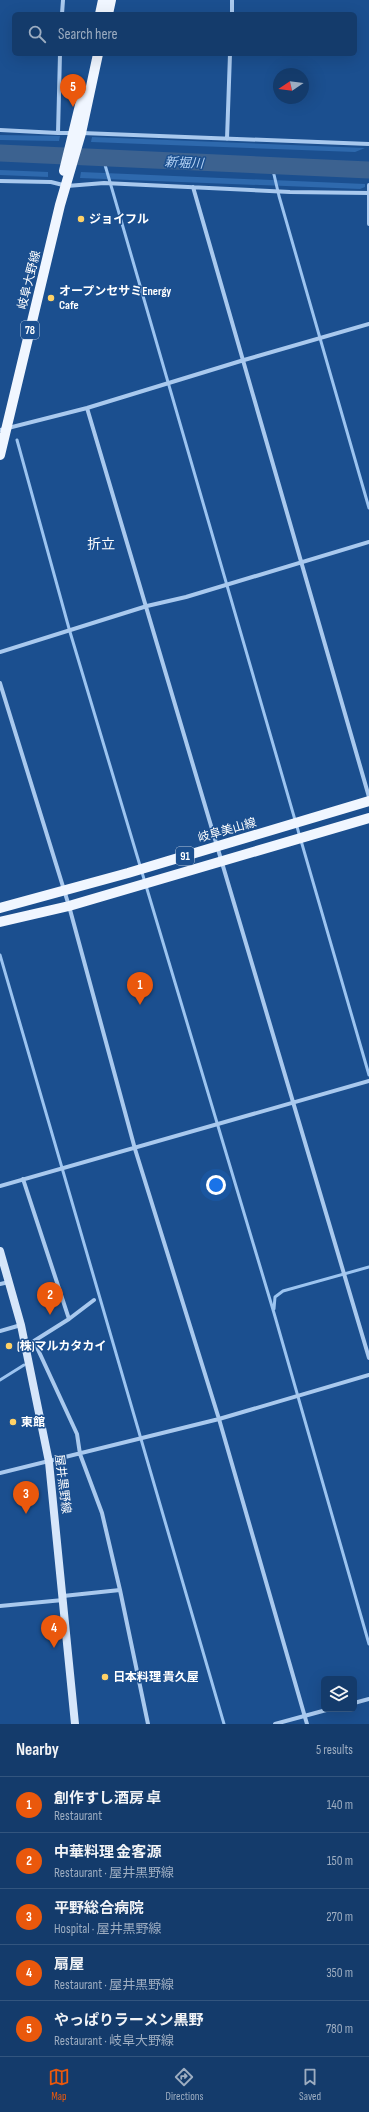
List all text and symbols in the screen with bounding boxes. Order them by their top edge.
search box [12,12,357,56]
icon: search [26,23,48,45]
text: Search here [58,25,118,44]
north arrow [273,68,309,104]
pin: 5 [60,74,86,107]
water label: 新堀川 [164,154,206,172]
place label: ジョイフル [89,212,149,227]
marker: ジョイフル [76,214,86,224]
street label: 岐阜大野線 [15,249,44,311]
place label: オープンセサミEnergy Cafe [59,284,171,313]
marker: オープンセサミEnergy Cafe [46,293,56,303]
road number: 78 [21,321,39,339]
district label: 折立 [87,536,115,553]
street label: 岐阜美山線 [196,815,258,846]
road number: 91 [176,847,194,865]
pin: 1 [127,972,153,1005]
your location [206,1175,226,1195]
pin: 2 [37,1282,63,1315]
place label: (株)マルカタカイ [17,1339,106,1354]
marker: (株)マルカタカイ [4,1341,14,1351]
place label: 東館 [21,1415,45,1430]
marker: 東館 [8,1417,18,1427]
street label: 屋井黒野線 [51,1453,74,1515]
pin: 3 [13,1481,39,1514]
pin: 4 [41,1615,67,1648]
place label: 日本料理 貴久屋 [113,1670,199,1685]
marker: 日本料理 貴久屋 [100,1672,110,1682]
map controls [321,1676,357,1712]
button: layers [321,1676,357,1712]
text: Nearby [16,1740,59,1760]
text: 5 results [316,1742,353,1758]
text: 創作すし酒房 卓 [54,1789,161,1808]
text: 1 [26,1797,32,1813]
text: 140 m [327,1797,353,1813]
text: Restaurant [54,1808,102,1824]
text: 中華料理 金客源 [54,1843,161,1862]
text: 2 [26,1853,32,1869]
text: 150 m [327,1853,353,1869]
text: Restaurant · 屋井黒野線 [54,1865,174,1881]
text: 平野総合病院 [54,1899,144,1918]
text: 3 [26,1909,32,1925]
text: 270 m [326,1909,353,1925]
text: Hospital · 屋井黒野線 [54,1921,162,1937]
text: 扇屋 [54,1955,84,1974]
text: 4 [26,1965,32,1981]
text: 350 m [326,1965,353,1981]
text: Restaurant · 屋井黒野線 [54,1977,174,1993]
text: やっぱりラーメン黒野 [54,2011,203,2030]
text: 5 [26,2021,32,2037]
text: 780 m [326,2021,353,2037]
text: Restaurant · 岐阜大野線 [54,2033,174,2049]
tab: Map [48,2066,70,2103]
tab: Directions [166,2066,203,2103]
tab: Saved [299,2066,321,2103]

